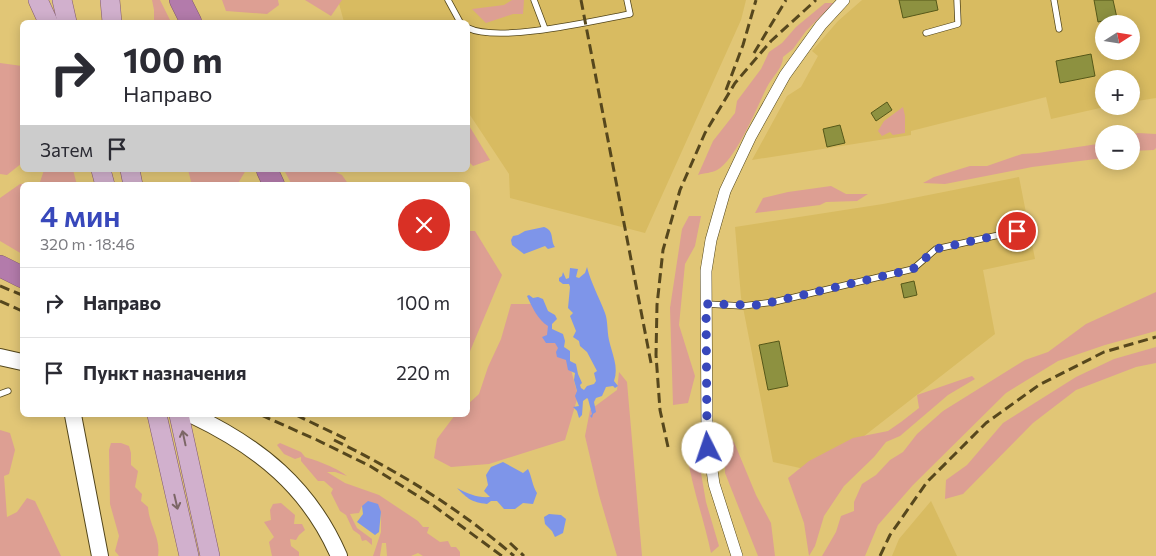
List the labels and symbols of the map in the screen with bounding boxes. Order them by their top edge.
north arrow [1095,15,1140,60]
pin [996,210,1038,252]
position arrow [681,421,733,473]
one-way arrow [179,431,188,447]
one-way arrow [172,493,181,509]

